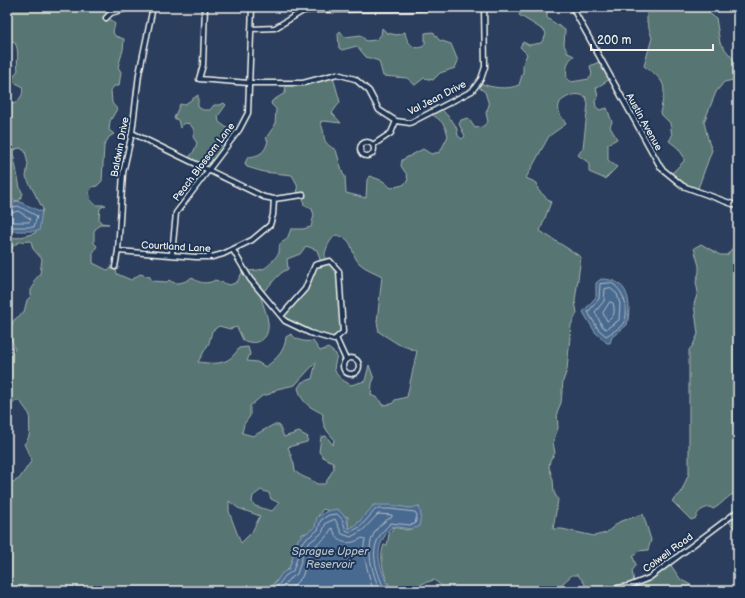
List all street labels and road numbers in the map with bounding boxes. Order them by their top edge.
street label: Val Jean Drive [406,78,468,118]
street label: Austin Avenue [623,91,665,153]
street label: Baldwin Drive [108,116,132,178]
street label: Peach Blossom Lane [171,120,237,204]
street label: Courtland Lane [141,239,211,255]
street label: Colwell Road [641,531,696,575]

